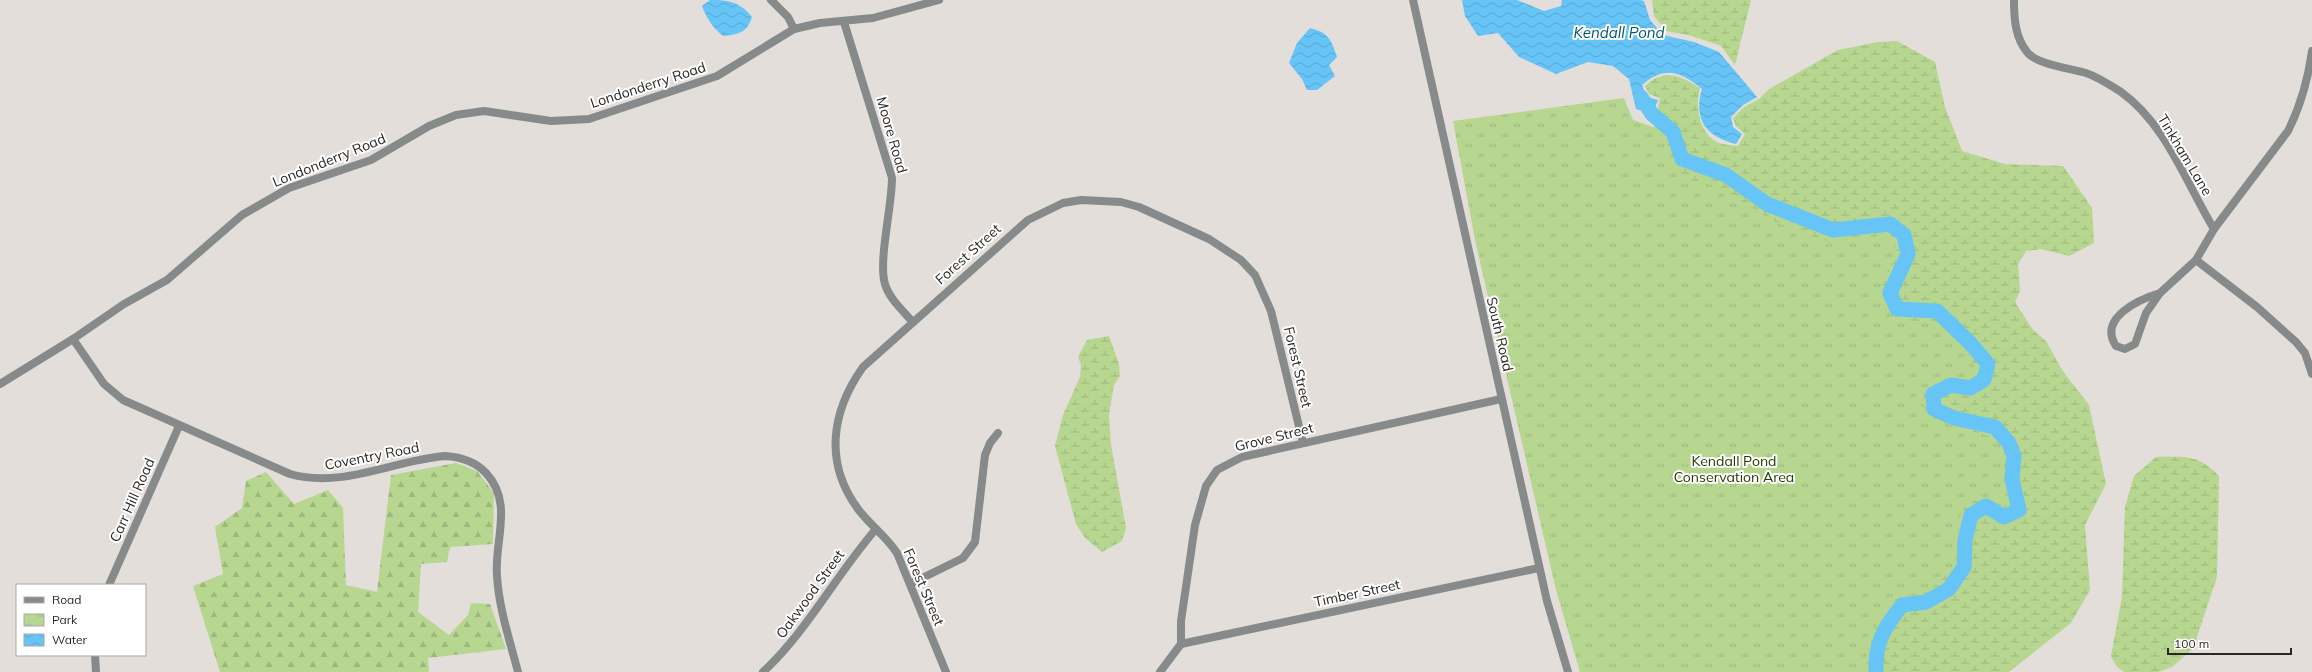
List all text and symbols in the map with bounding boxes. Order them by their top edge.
water label: Kendall Pond [1573,23,1665,42]
street label: Londonderry Road [588,58,708,112]
street label: Moore Road [873,95,911,175]
street label: Tinkham Lane [2154,111,2216,199]
street label: Londonderry Road [270,129,388,191]
street label: Forest Street [931,220,1005,288]
street label: South Road [1483,295,1517,373]
street label: Forest Street [1280,325,1316,409]
street label: Grove Street [1233,419,1315,455]
street label: Coventry Road [323,438,421,474]
park label: Kendall Pond Conservation Area [1674,452,1794,486]
street label: Carr Hill Road [105,455,159,545]
street label: Oakwood Street [772,546,848,642]
street label: Forest Street [900,546,948,629]
street label: Timber Street [1312,575,1402,611]
legend [16,584,146,656]
text: Road [52,592,81,607]
text: Park [52,612,78,627]
scale bar [2168,630,2291,656]
text: Water [52,632,88,647]
text: 100 m [2174,636,2209,651]

